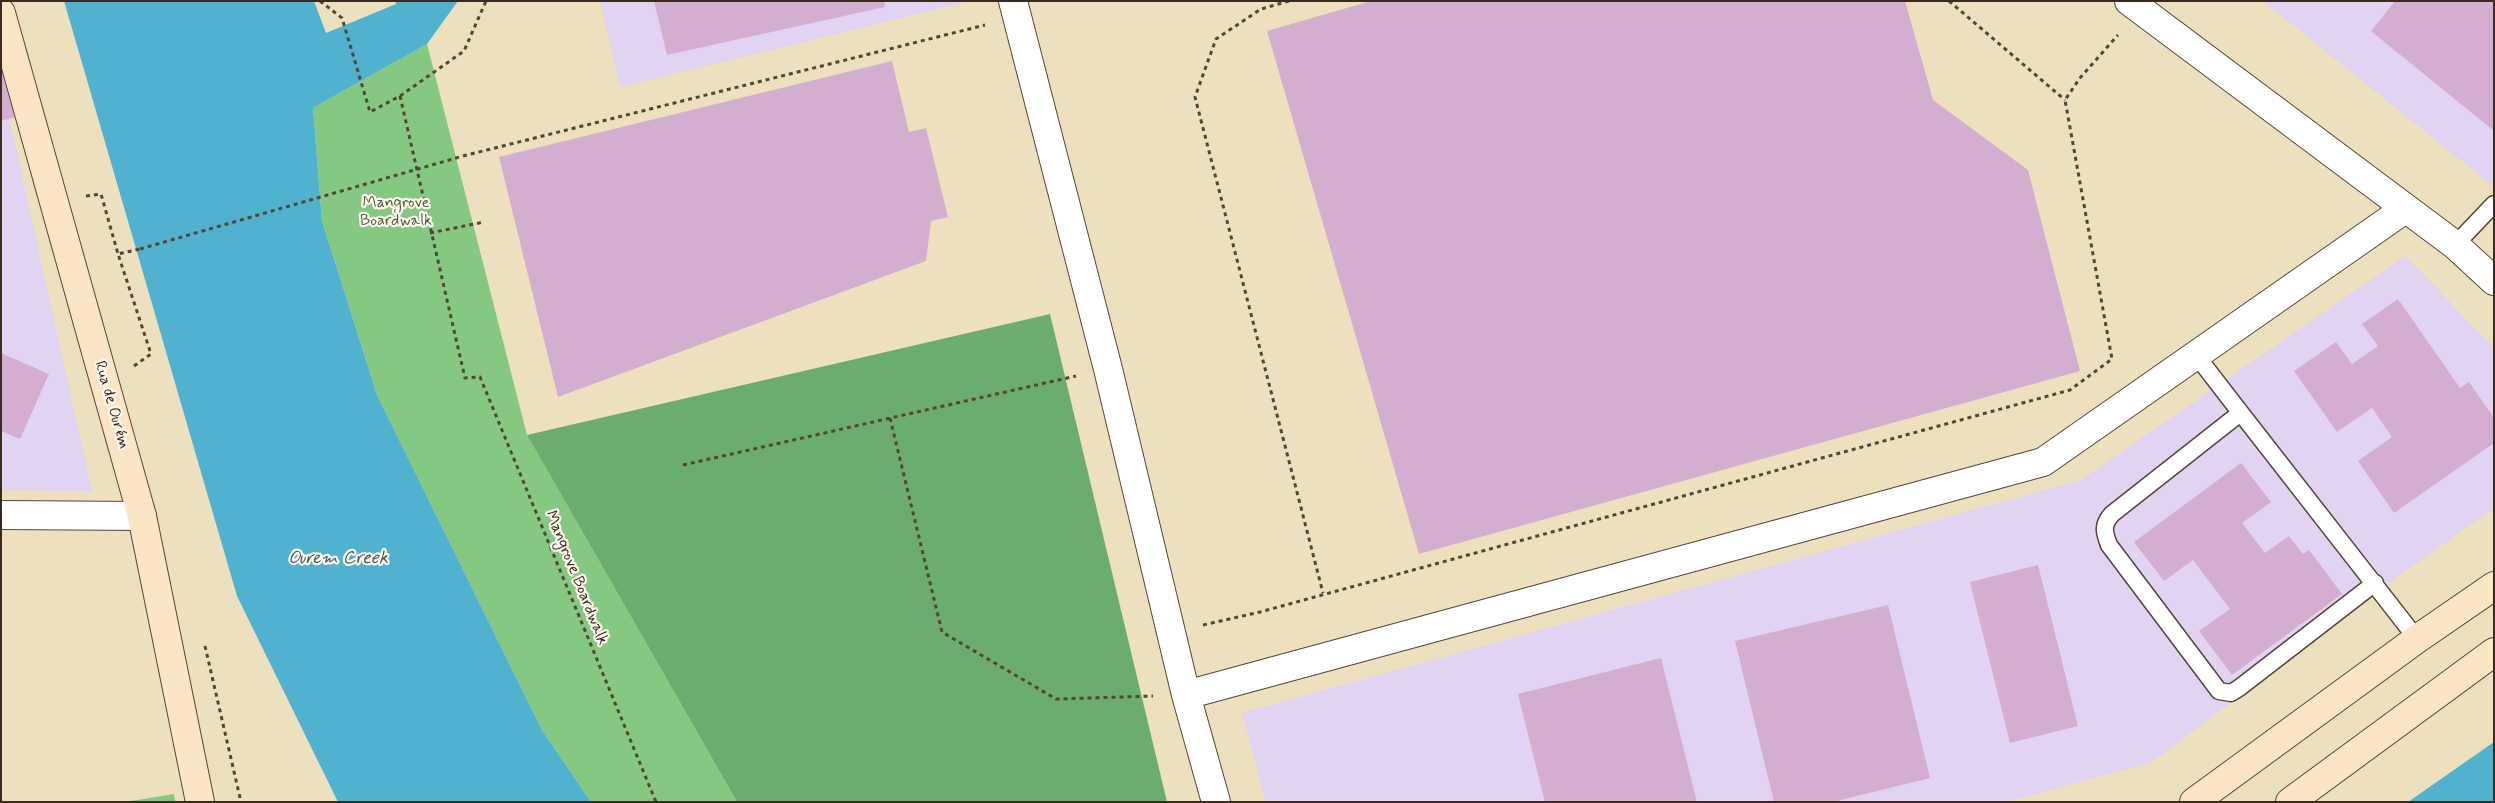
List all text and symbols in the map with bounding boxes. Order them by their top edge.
park label: Mangrove Boardwalk [360,194,432,232]
street label: Rua de Ourém [89,359,133,451]
street label: Mangrove Boardwalk [540,508,612,648]
water label: Ourem Creek [288,548,388,570]

